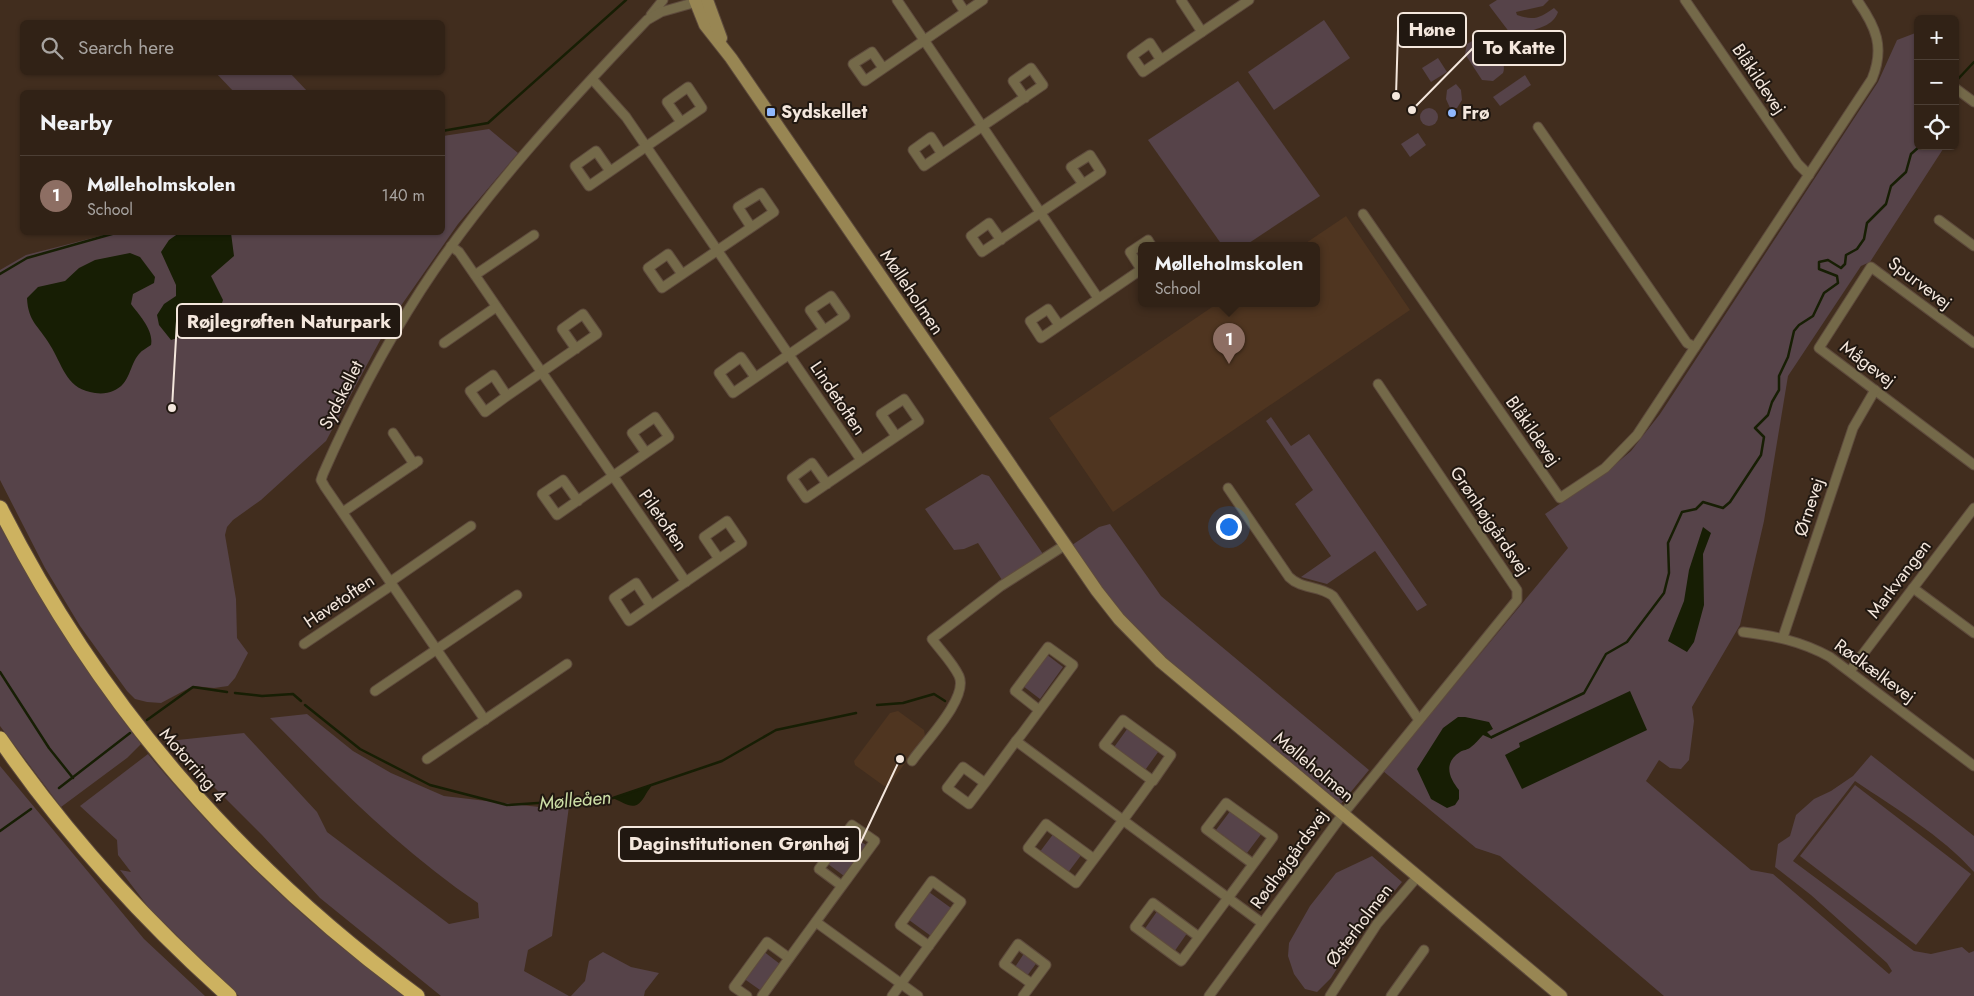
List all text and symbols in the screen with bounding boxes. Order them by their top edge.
callout: Høne [1398,13,1466,47]
map controls [1914,15,1959,150]
button: + [1914,15,1959,60]
text: Høne [1408,16,1456,43]
search box [20,20,445,75]
callout: To Katte [1473,31,1565,65]
icon: search [38,34,66,62]
text: Search here [78,34,174,61]
text: To Katte [1483,34,1555,61]
street label: Blåkildevej [1726,38,1792,120]
button: − [1914,60,1959,105]
place label: Sydskellet [781,99,867,125]
place label: Frø [1462,100,1490,126]
button: locate [1914,105,1959,150]
marker: Sydskellet [765,106,777,118]
marker: Frø [1446,107,1458,119]
text: Nearby [40,108,112,138]
text: Mølleholmskolen [87,171,236,198]
text: 1 [52,184,60,207]
text: 140 m [382,184,425,207]
text: School [87,198,133,221]
popup [1138,242,1320,307]
street label: Mølleholmen [874,244,950,340]
text: Mølleholmskolen [1155,250,1303,277]
street label: Spurvevej [1882,250,1958,316]
text: School [1155,277,1201,300]
callout: Røjlegrøften Naturpark [177,304,401,338]
text: Røjlegrøften Naturpark [187,308,391,335]
pin: 1 [1213,323,1245,364]
street label: Mågevej [1835,334,1901,394]
street label: Sydskellet [313,355,370,434]
street label: Lindetoften [804,356,872,440]
street label: Blåkildevej [1499,391,1567,471]
street label: Grønhøjgårdsvej [1444,461,1536,581]
street label: Ørnevej [1787,474,1831,540]
street label: Piletoften [632,484,694,556]
your location [1216,514,1242,540]
street label: Markvangen [1861,534,1937,624]
street label: Havetoften [298,568,380,634]
street label: Rødkælkevej [1829,633,1921,709]
street label: Motorring 4 [153,722,233,808]
street label: Mølleholmen [1268,725,1360,809]
water label: Mølleåen [538,783,612,817]
street label: Rødhøjgårdsvej [1244,804,1334,914]
callout: Daginstitutionen Grønhøj [619,827,860,861]
text: Daginstitutionen Grønhøj [629,830,849,857]
street label: Østerholmen [1319,878,1399,972]

